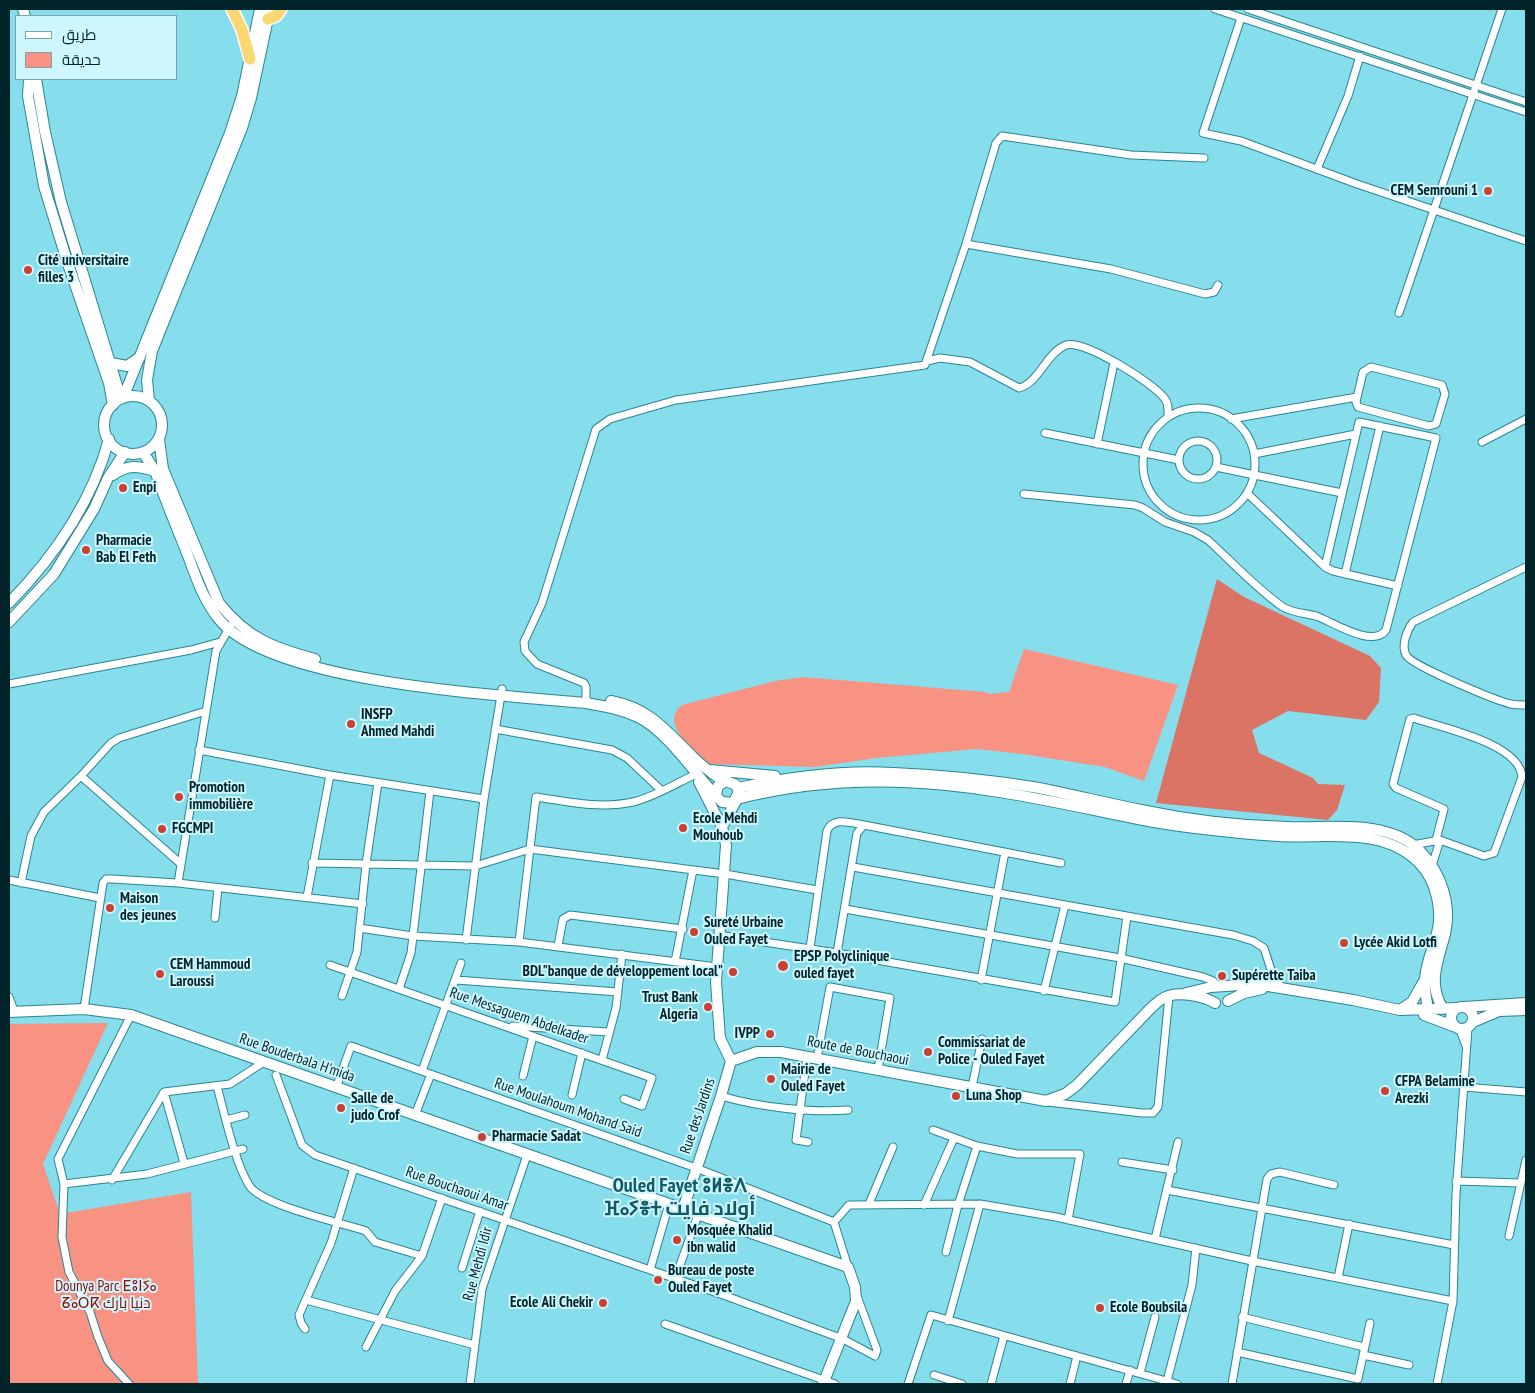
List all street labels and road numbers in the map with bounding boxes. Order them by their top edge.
street label: Rue Messaguem Abdelkader [447,984,591,1048]
street label: Rue Bouderbala H'mida [237,1030,357,1086]
street label: Route de Bouchaoui [806,1032,910,1070]
street label: Rue Moulahoum Mohand Said [492,1074,644,1142]
street label: Rue des Jardins [677,1076,719,1156]
street label: Rue Bouchaoui Amar [403,1163,511,1215]
street label: Rue Mehdi Idir [460,1225,496,1303]

